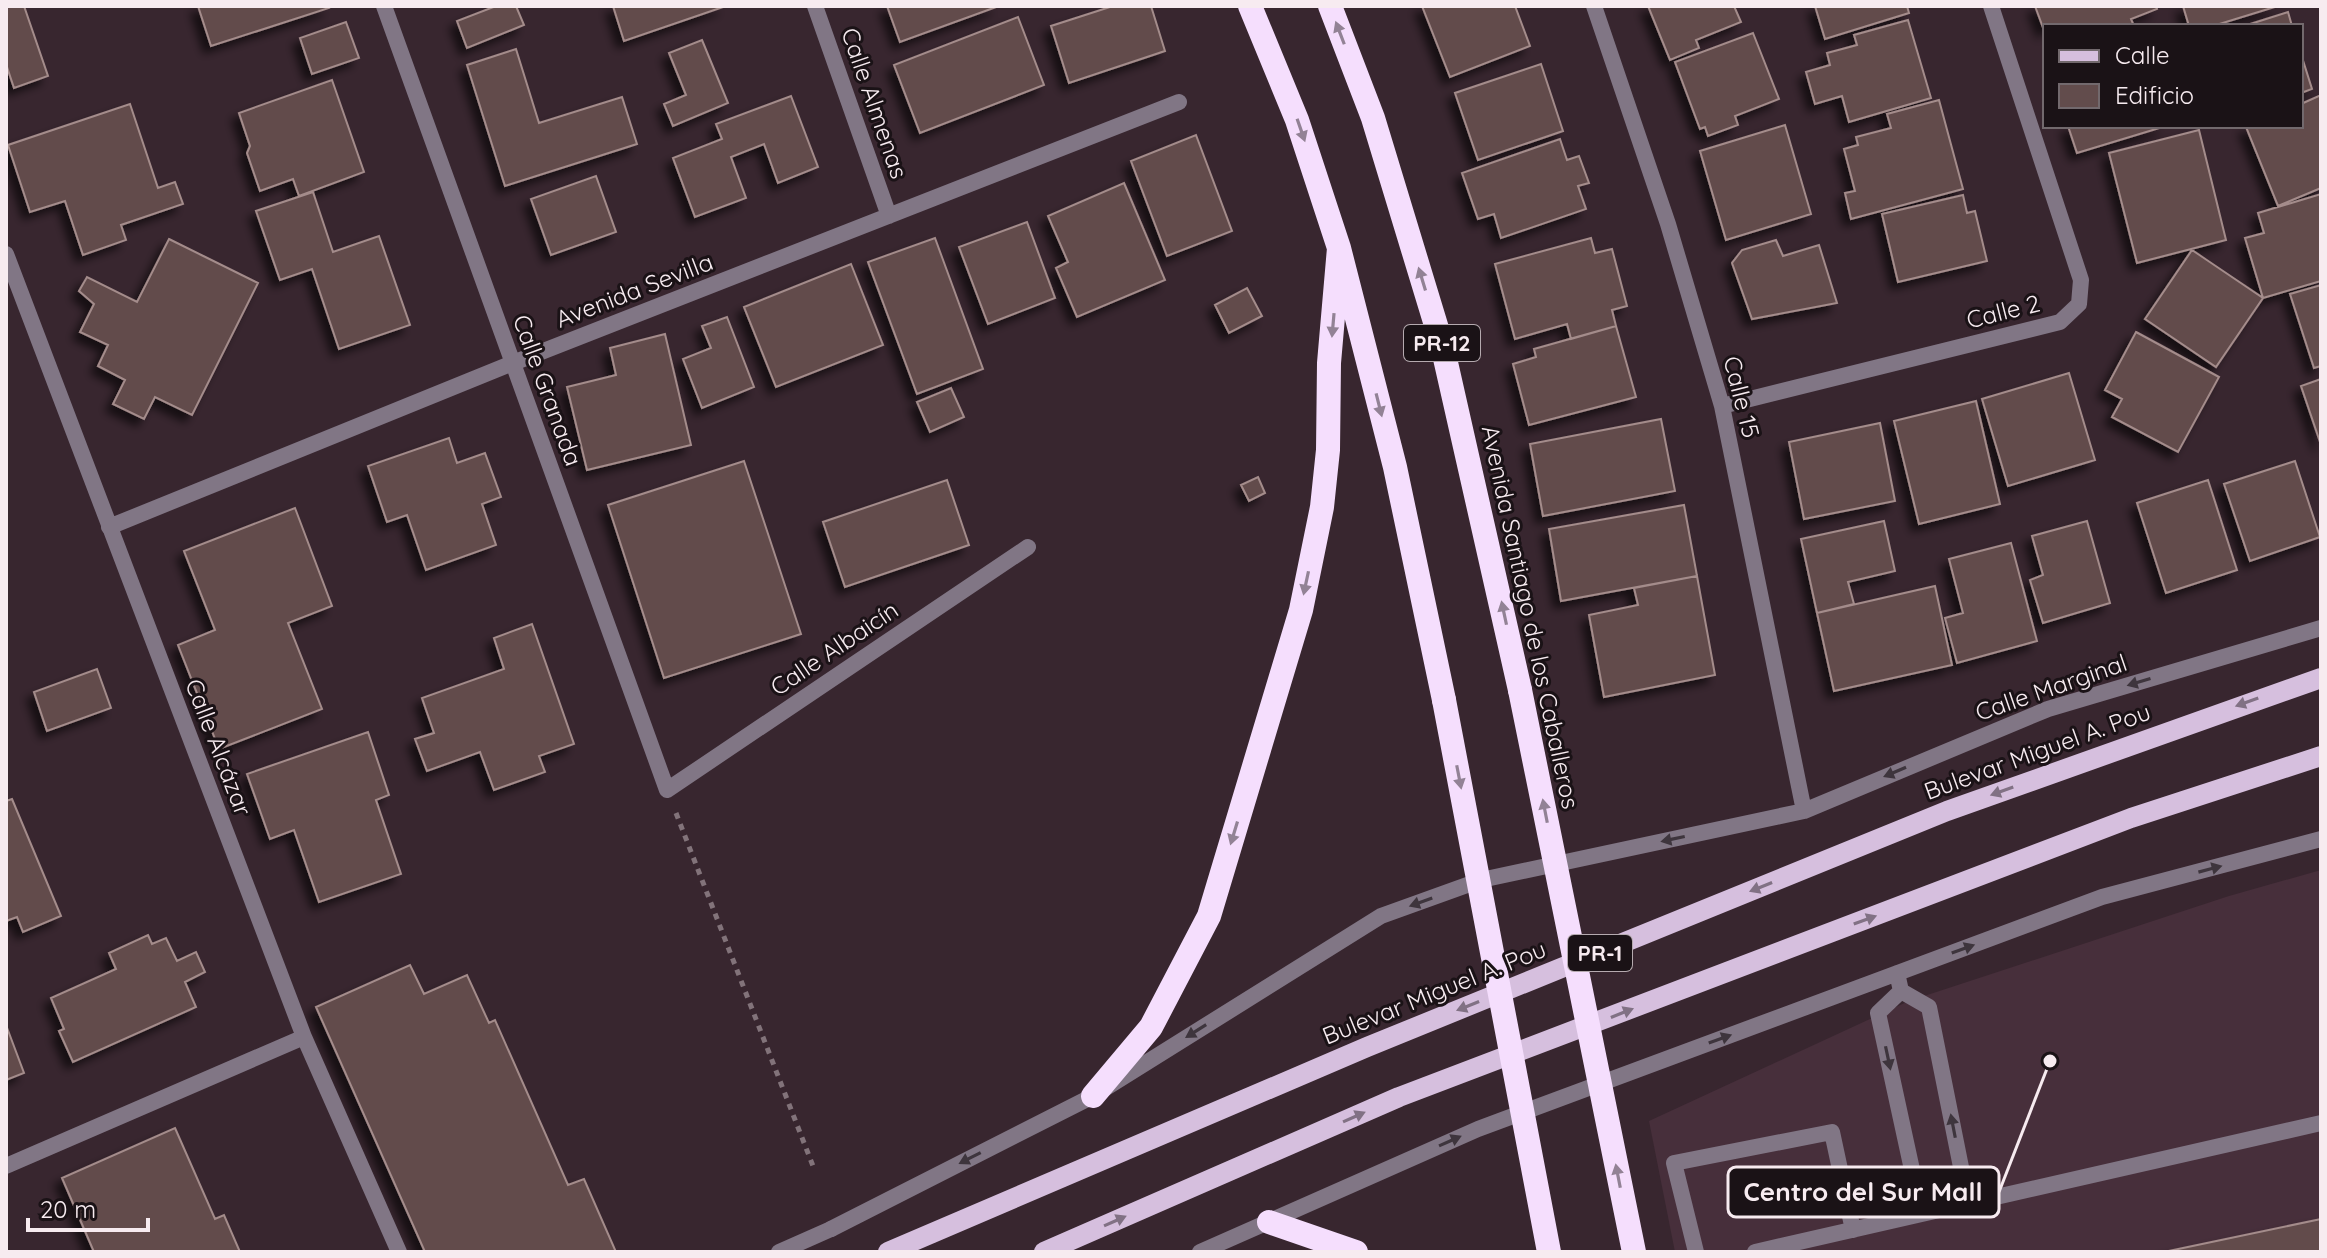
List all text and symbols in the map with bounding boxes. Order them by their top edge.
one-way arrow [1333,21,1346,45]
street label: Calle Almenas [835,24,915,182]
legend [2043,24,2303,128]
text: Calle [2115,40,2170,70]
text: Edificio [2115,80,2194,110]
one-way arrow [1295,118,1307,142]
street label: Avenida Sevilla [551,246,717,334]
one-way arrow [1415,267,1428,291]
street label: Calle 2 [1963,287,2043,335]
street label: Calle Granada [507,310,589,470]
one-way arrow [1326,313,1339,338]
road number: PR-12 [1404,325,1480,361]
street label: Calle 15 [1717,353,1767,441]
one-way arrow [1374,392,1386,417]
street label: Avenida Santiago de los Caballeros [1476,423,1586,811]
one-way arrow [1299,571,1312,596]
street label: Calle Albaicín [764,594,904,702]
one-way arrow [1497,601,1510,626]
street label: Calle Marginal [1971,647,2131,727]
street label: Calle Alcázar [179,674,259,820]
one-way arrow [2126,676,2150,689]
street label: Bulevar Miguel A. Pou [1920,696,2154,806]
one-way arrow [2235,696,2259,709]
one-way arrow [1453,765,1465,790]
one-way arrow [1884,766,1907,779]
one-way arrow [1990,785,2014,798]
one-way arrow [1538,798,1551,823]
one-way arrow [1227,821,1240,845]
one-way arrow [1660,833,1685,845]
one-way arrow [2198,862,2223,874]
one-way arrow [1749,881,1773,894]
one-way arrow [1409,896,1433,908]
one-way arrow [1853,913,1877,926]
street label: Bulevar Miguel A. Pou [1318,933,1550,1051]
road number: PR-1 [1568,935,1632,971]
one-way arrow [1951,942,1975,955]
one-way arrow [1456,1000,1480,1013]
one-way arrow [1610,1007,1634,1020]
one-way arrow [1185,1024,1207,1038]
one-way arrow [1708,1032,1732,1045]
one-way arrow [1882,1046,1894,1071]
one-way arrow [1342,1110,1366,1124]
one-way arrow [1946,1113,1958,1138]
one-way arrow [1438,1134,1462,1148]
one-way arrow [958,1152,981,1165]
one-way arrow [1611,1163,1624,1188]
callout: Centro del Sur Mall [1728,1167,1999,1217]
text: Centro del Sur Mall [1744,1175,1982,1208]
scale bar [28,1182,148,1232]
text: 20 m [40,1194,96,1224]
one-way arrow [1104,1214,1127,1227]

